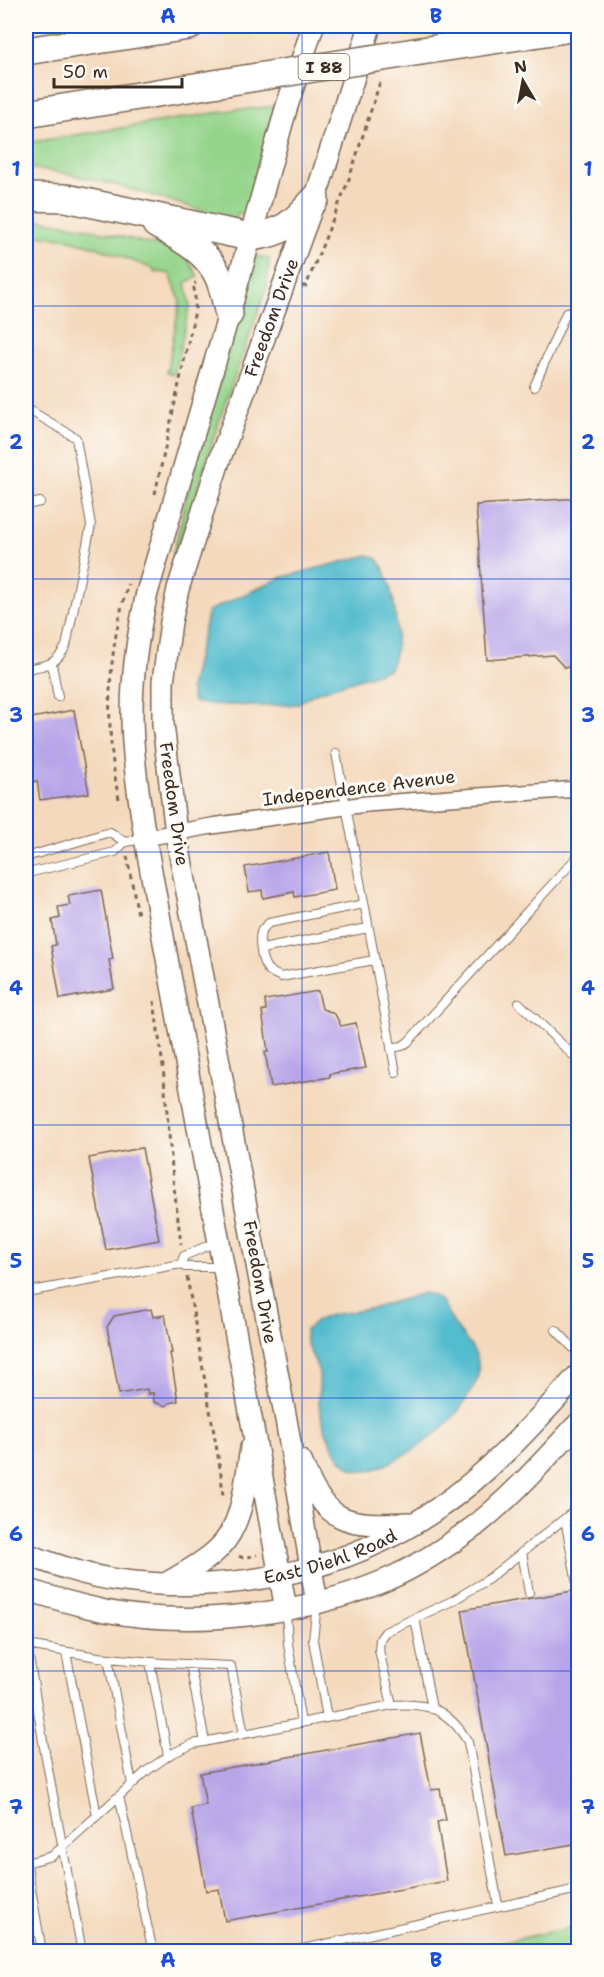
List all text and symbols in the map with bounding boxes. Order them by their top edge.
text: A [160,3,176,29]
text: B [430,3,442,29]
scale bar [54,51,182,89]
north arrow [493,51,553,111]
road number: I 88 [298,54,350,80]
text: N [512,55,529,78]
text: 50 m [63,60,108,84]
text: 1 [11,156,21,182]
text: 1 [583,156,593,182]
street label: Freedom Drive [239,255,304,380]
text: 2 [9,429,23,455]
text: 2 [581,429,595,455]
text: 3 [9,702,23,728]
text: 3 [581,702,595,728]
street label: Freedom Drive [153,741,195,867]
street label: Independence Avenue [261,764,457,812]
text: 4 [9,975,23,1001]
text: 4 [581,975,595,1001]
street label: Freedom Drive [237,1219,283,1345]
text: 5 [10,1248,22,1274]
text: 5 [582,1248,594,1274]
text: 6 [9,1521,23,1547]
text: 6 [581,1521,595,1547]
street label: East Diehl Road [262,1523,401,1590]
text: 7 [9,1794,23,1820]
text: 7 [581,1794,595,1820]
text: A [160,1947,176,1973]
text: B [430,1947,442,1973]

